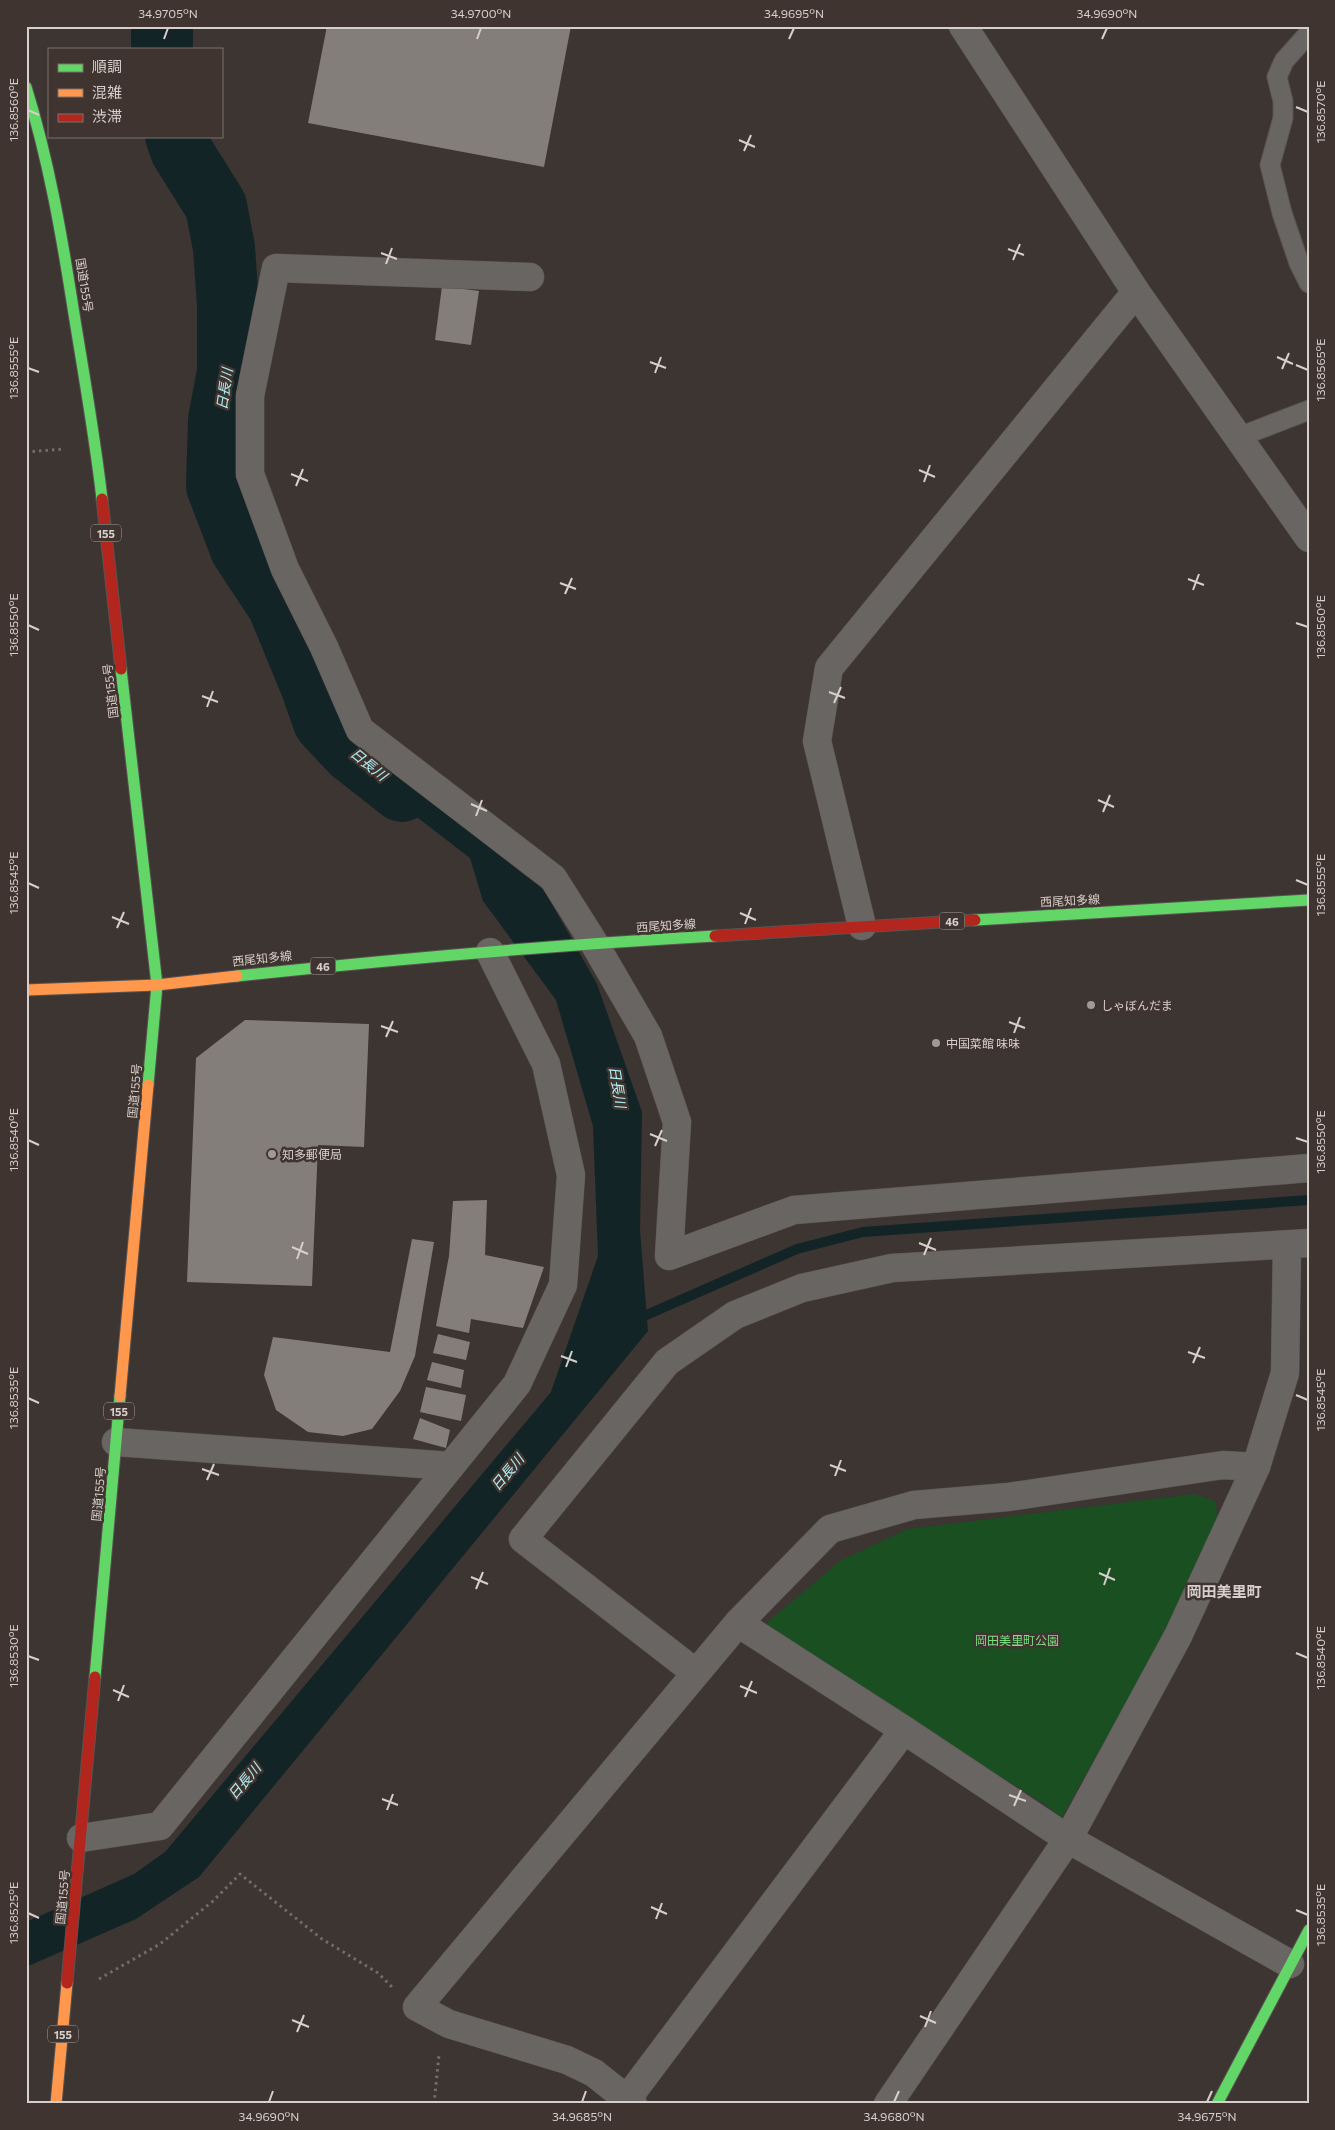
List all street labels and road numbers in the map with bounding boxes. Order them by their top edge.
street label: 国道155号 [74,257,96,313]
road number: 155 [91,524,121,542]
street label: 国道155号 [100,663,120,719]
street label: 西尾知多線 [1040,891,1100,909]
road number: 46 [940,912,964,929]
street label: 西尾知多線 [636,916,696,934]
street label: 西尾知多線 [231,948,293,968]
road number: 46 [310,958,336,974]
street label: 国道155号 [125,1063,143,1119]
road number: 155 [104,1402,134,1420]
street label: 国道155号 [89,1466,107,1522]
street label: 国道155号 [53,1869,71,1925]
road number: 155 [48,2026,78,2042]

